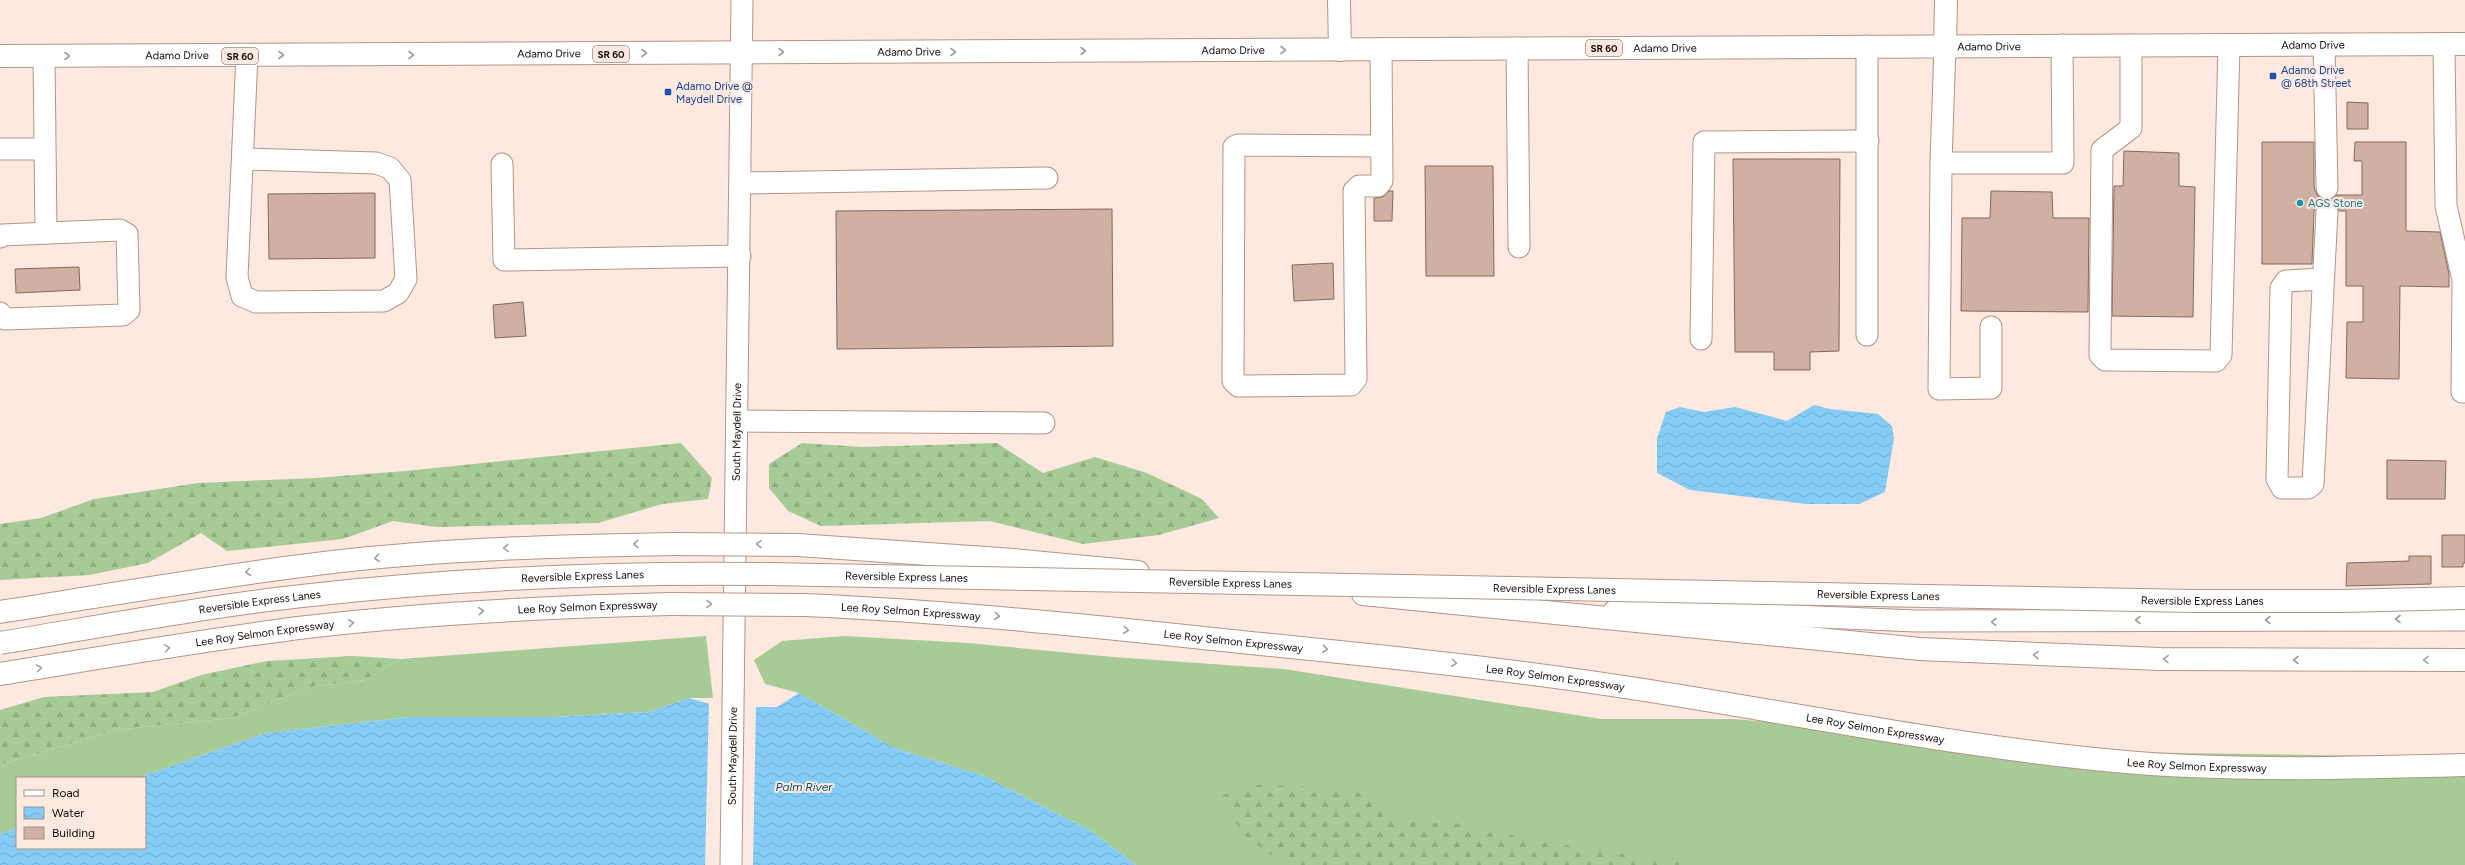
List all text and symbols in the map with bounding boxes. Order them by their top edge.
street label: Adamo Drive [2281,39,2345,52]
road number: SR 60 [1586,40,1622,56]
street label: Adamo Drive [1957,40,2021,53]
street label: Adamo Drive [1633,42,1697,55]
street label: Adamo Drive [1201,44,1265,57]
street label: Adamo Drive [877,45,941,59]
road number: SR 60 [593,46,629,62]
one-way arrow [1280,46,1286,54]
street label: Adamo Drive [517,47,581,60]
one-way arrow [1080,47,1086,55]
road number: SR 60 [222,48,258,64]
one-way arrow [778,48,784,57]
one-way arrow [950,48,956,56]
street label: Adamo Drive [145,49,209,62]
one-way arrow [641,49,647,57]
one-way arrow [278,51,284,59]
one-way arrow [408,51,414,59]
one-way arrow [64,52,70,60]
place label: Adamo Drive @ 68th Street [2281,64,2351,90]
marker: Adamo Drive @ 68th Street [2268,71,2278,81]
place label: Adamo Drive @ Maydell Drive [676,80,753,106]
marker: Adamo Drive @ Maydell Drive [663,87,673,97]
place label: AGS Stone [2308,197,2362,210]
marker: AGS Stone [2295,198,2305,208]
street label: South Maydell Drive [730,383,744,481]
one-way arrow [633,540,639,549]
one-way arrow [756,540,762,548]
one-way arrow [503,544,509,552]
one-way arrow [374,553,380,562]
one-way arrow [245,568,251,577]
street label: Reversible Express Lanes [521,568,644,585]
street label: Reversible Express Lanes [845,569,968,585]
street label: Reversible Express Lanes [1169,576,1292,591]
street label: Reversible Express Lanes [1493,582,1616,597]
street label: Reversible Express Lanes [198,588,321,617]
street label: Reversible Express Lanes [1817,588,1940,603]
street label: Reversible Express Lanes [2141,594,2264,608]
street label: Lee Roy Selmon Expressway [517,598,658,617]
one-way arrow [706,600,712,608]
street label: Lee Roy Selmon Expressway [841,601,981,623]
one-way arrow [478,607,484,616]
one-way arrow [994,612,1000,621]
one-way arrow [2395,615,2401,623]
one-way arrow [2135,616,2141,624]
one-way arrow [2265,616,2271,624]
street label: Lee Roy Selmon Expressway [195,618,335,650]
one-way arrow [348,618,354,627]
one-way arrow [1991,618,1997,626]
one-way arrow [1123,625,1129,634]
street label: Lee Roy Selmon Expressway [1163,628,1304,655]
one-way arrow [164,644,170,653]
one-way arrow [1322,645,1328,654]
one-way arrow [2033,650,2039,659]
one-way arrow [2163,655,2169,663]
one-way arrow [2293,656,2299,664]
one-way arrow [2423,656,2429,664]
one-way arrow [1451,658,1457,667]
street label: Lee Roy Selmon Expressway [1485,662,1626,694]
one-way arrow [35,664,42,673]
street label: South Maydell Drive [726,707,740,805]
street label: Lee Roy Selmon Expressway [1805,711,1946,747]
street label: Lee Roy Selmon Expressway [2126,756,2267,775]
legend [16,777,146,849]
water label: Palm River [776,780,833,794]
text: Road [52,786,80,800]
text: Water [52,806,84,820]
text: Building [52,826,95,840]

